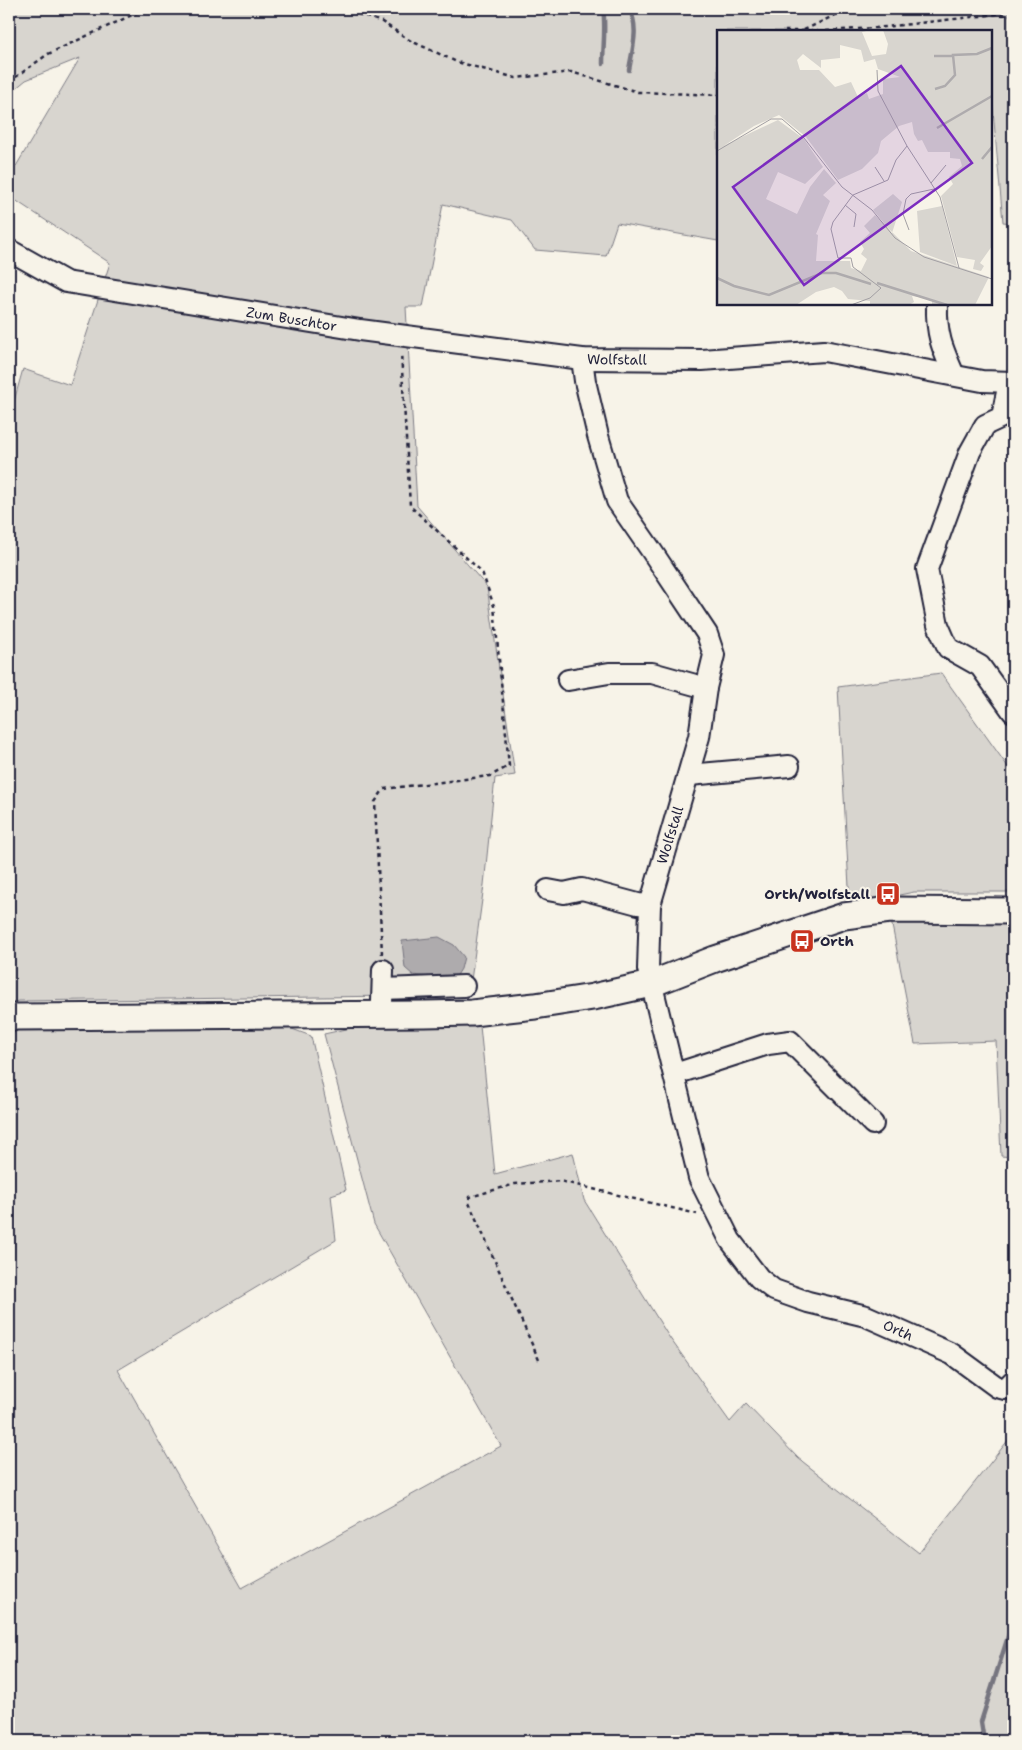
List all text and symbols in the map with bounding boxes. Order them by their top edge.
inset map [717,30,992,305]
street label: Zum Buschtor [245,303,339,335]
street label: Wolfstall [587,350,648,369]
street label: Wolfstall [653,803,688,866]
bus stop icon: Orth/Wolfstall [875,881,901,907]
place label: Orth/Wolfstall [764,885,870,903]
bus stop icon: Orth [789,928,815,954]
place label: Orth [820,932,854,950]
street label: Orth [880,1316,916,1345]

